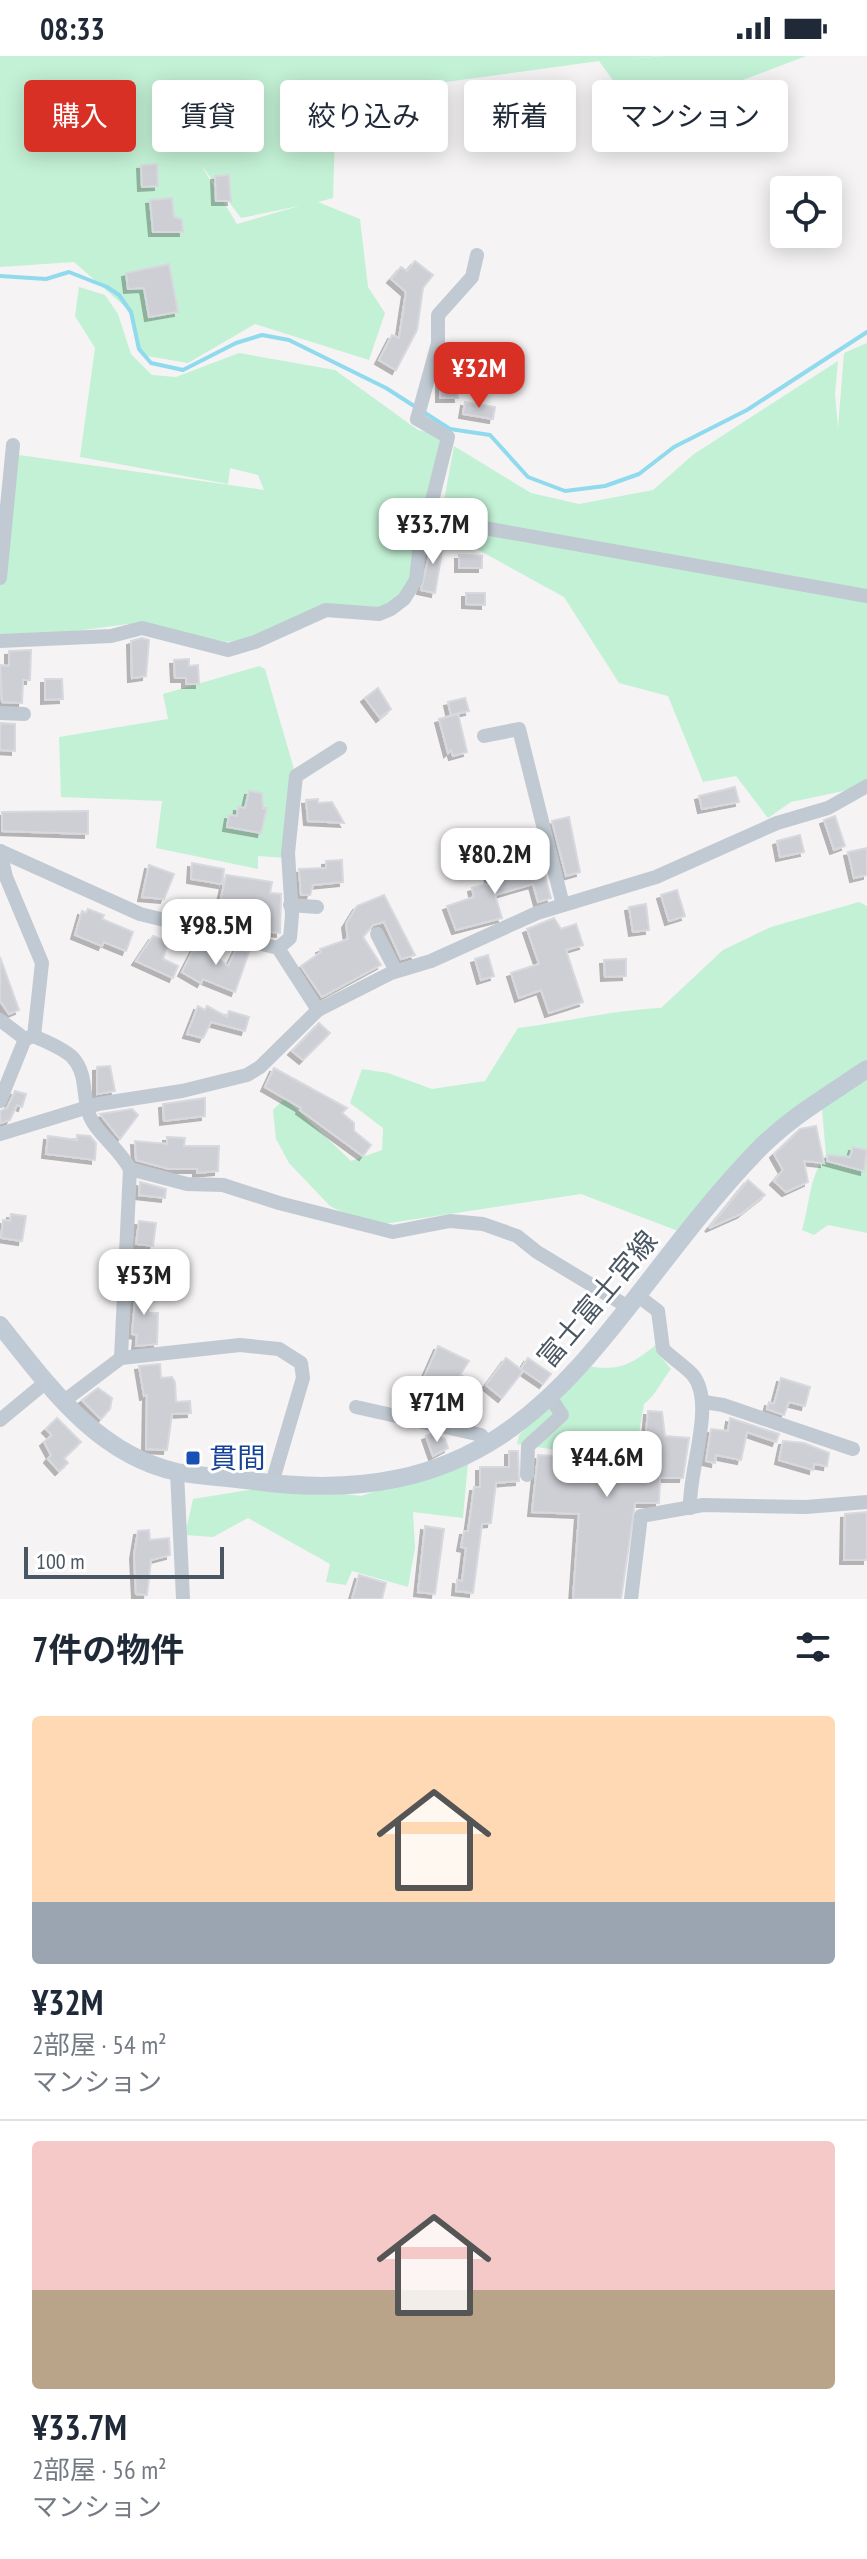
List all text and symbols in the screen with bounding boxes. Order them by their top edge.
text: 08:33 [40,9,105,48]
chip: 購入 [24,80,136,152]
chip: 賃貸 [152,80,264,152]
chip: 絞り込み [280,80,448,152]
chip: 新着 [464,80,576,152]
chip: マンション [592,80,788,152]
map controls [770,176,842,248]
button: locate [770,176,842,248]
pin: ¥32M [432,342,526,410]
text: ¥32M [452,351,506,384]
pin: ¥33.7M [368,498,498,566]
text: ¥33.7M [397,507,469,540]
pin: ¥80.2M [430,828,560,896]
text: ¥80.2M [459,837,531,870]
pin: ¥98.5M [151,899,281,967]
text: ¥98.5M [180,908,252,941]
street label: 富士富士宮線 [528,1222,665,1375]
pin: ¥53M [97,1249,191,1317]
text: ¥53M [117,1258,171,1291]
pin: ¥71M [390,1376,484,1444]
text: ¥71M [410,1385,464,1418]
pin: ¥44.6M [542,1431,672,1499]
place label: 貫間 [209,1439,265,1476]
text: ¥44.6M [571,1440,643,1473]
marker: 貫間 [184,1449,202,1467]
scale bar [24,1543,224,1579]
text: 100 m [36,1547,85,1575]
icon: filters [791,1625,835,1669]
text: 7件の物件 [32,1627,184,1671]
icon: home [362,1768,506,1912]
text: ¥32M [32,1980,103,2024]
text: 2部屋 · 54 m² [32,2028,167,2061]
text: マンション [32,2065,162,2098]
icon: home [362,2193,506,2337]
text: ¥33.7M [32,2405,127,2449]
text: 2部屋 · 56 m² [32,2453,167,2486]
text: マンション [32,2490,162,2523]

